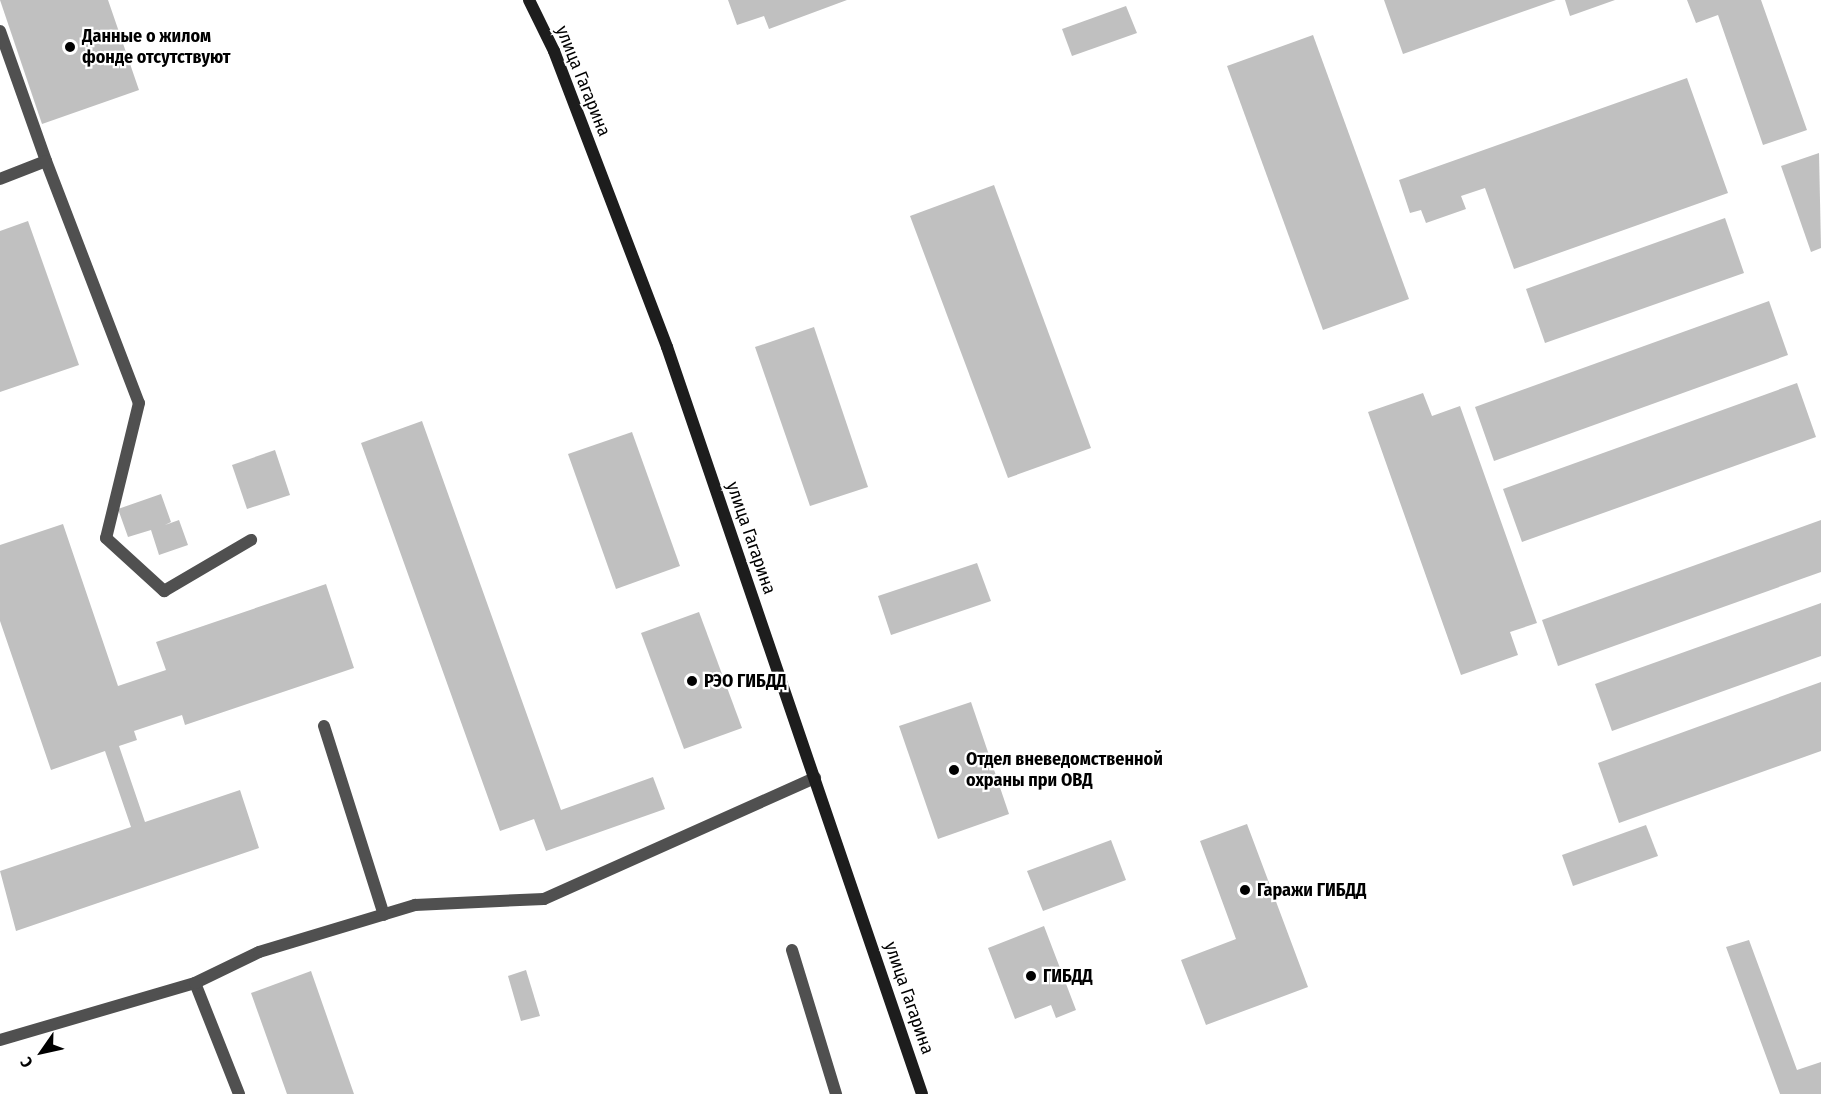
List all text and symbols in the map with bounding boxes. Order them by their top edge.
street label: улица Гагарина [551,23,615,139]
place label: Данные о жилом фонде отсутствуют [82,26,231,68]
marker: Данные о жилом фонде отсутствуют [63,40,77,54]
street label: улица Гагарина [722,479,780,597]
place label: РЭО ГИБДД [704,670,787,692]
marker: РЭО ГИБДД [685,674,699,688]
place label: Отдел вневедомственной охраны при ОВД [966,749,1163,792]
marker: Отдел вневедомственной охраны при ОВД [947,763,961,777]
place label: Гаражи ГИБДД [1257,879,1366,901]
marker: Гаражи ГИБДД [1238,883,1252,897]
street label: улица Гагарина [880,939,938,1057]
place label: ГИБДД [1043,965,1093,987]
marker: ГИБДД [1024,969,1038,983]
north arrow [12,1022,72,1082]
text: С [16,1054,37,1071]

